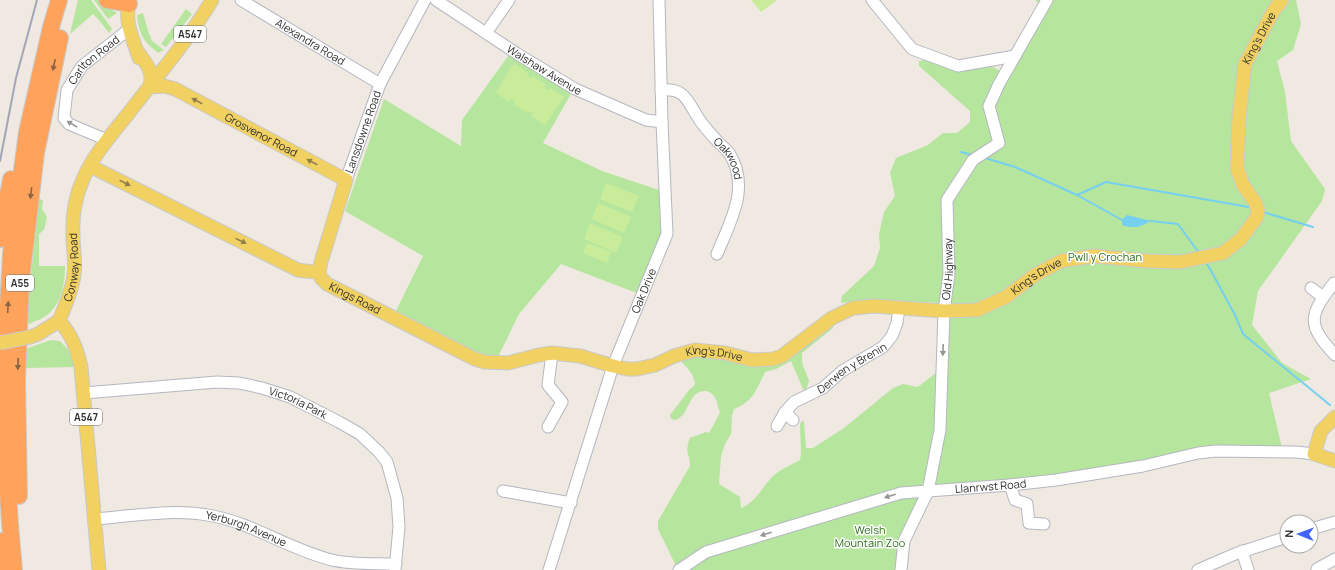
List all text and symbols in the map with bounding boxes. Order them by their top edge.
street label: King's Drive [1238,9,1279,67]
street label: Alexandra Road [273,15,348,68]
road number: A547 [174,26,206,42]
street label: Carlton Road [64,32,122,87]
street label: Walshaw Avenue [504,41,585,98]
one-way arrow [51,59,57,71]
street label: Lansdowne Road [341,88,384,175]
one-way arrow [191,97,203,104]
street label: Grosvenor Road [222,109,300,160]
one-way arrow [66,121,78,128]
street label: Oakwood [711,134,746,180]
one-way arrow [306,159,318,165]
one-way arrow [119,180,130,186]
one-way arrow [28,187,34,199]
street label: Conway Road [60,233,82,303]
one-way arrow [235,238,247,244]
street label: Old Highway [938,238,956,301]
park label: Pwll y Crochan [1068,249,1142,264]
street label: King's Drive [1008,254,1064,298]
street label: Oak Drive [627,265,659,315]
road number: A55 [6,275,34,291]
street label: Kings Road [327,278,384,317]
one-way arrow [5,300,11,313]
street label: Derwen y Brenin [814,339,889,397]
street label: King's Drive [684,342,745,364]
one-way arrow [940,344,946,357]
one-way arrow [14,358,21,370]
street label: Victoria Park [267,383,331,422]
road number: A547 [70,409,102,425]
street label: Llanrwst Road [954,475,1027,496]
one-way arrow [884,493,896,499]
street label: Yerburgh Avenue [205,507,290,550]
north arrow [1279,514,1319,554]
park label: Welsh Mountain Zoo [835,522,906,550]
text: N [1281,530,1296,538]
one-way arrow [759,531,771,537]

